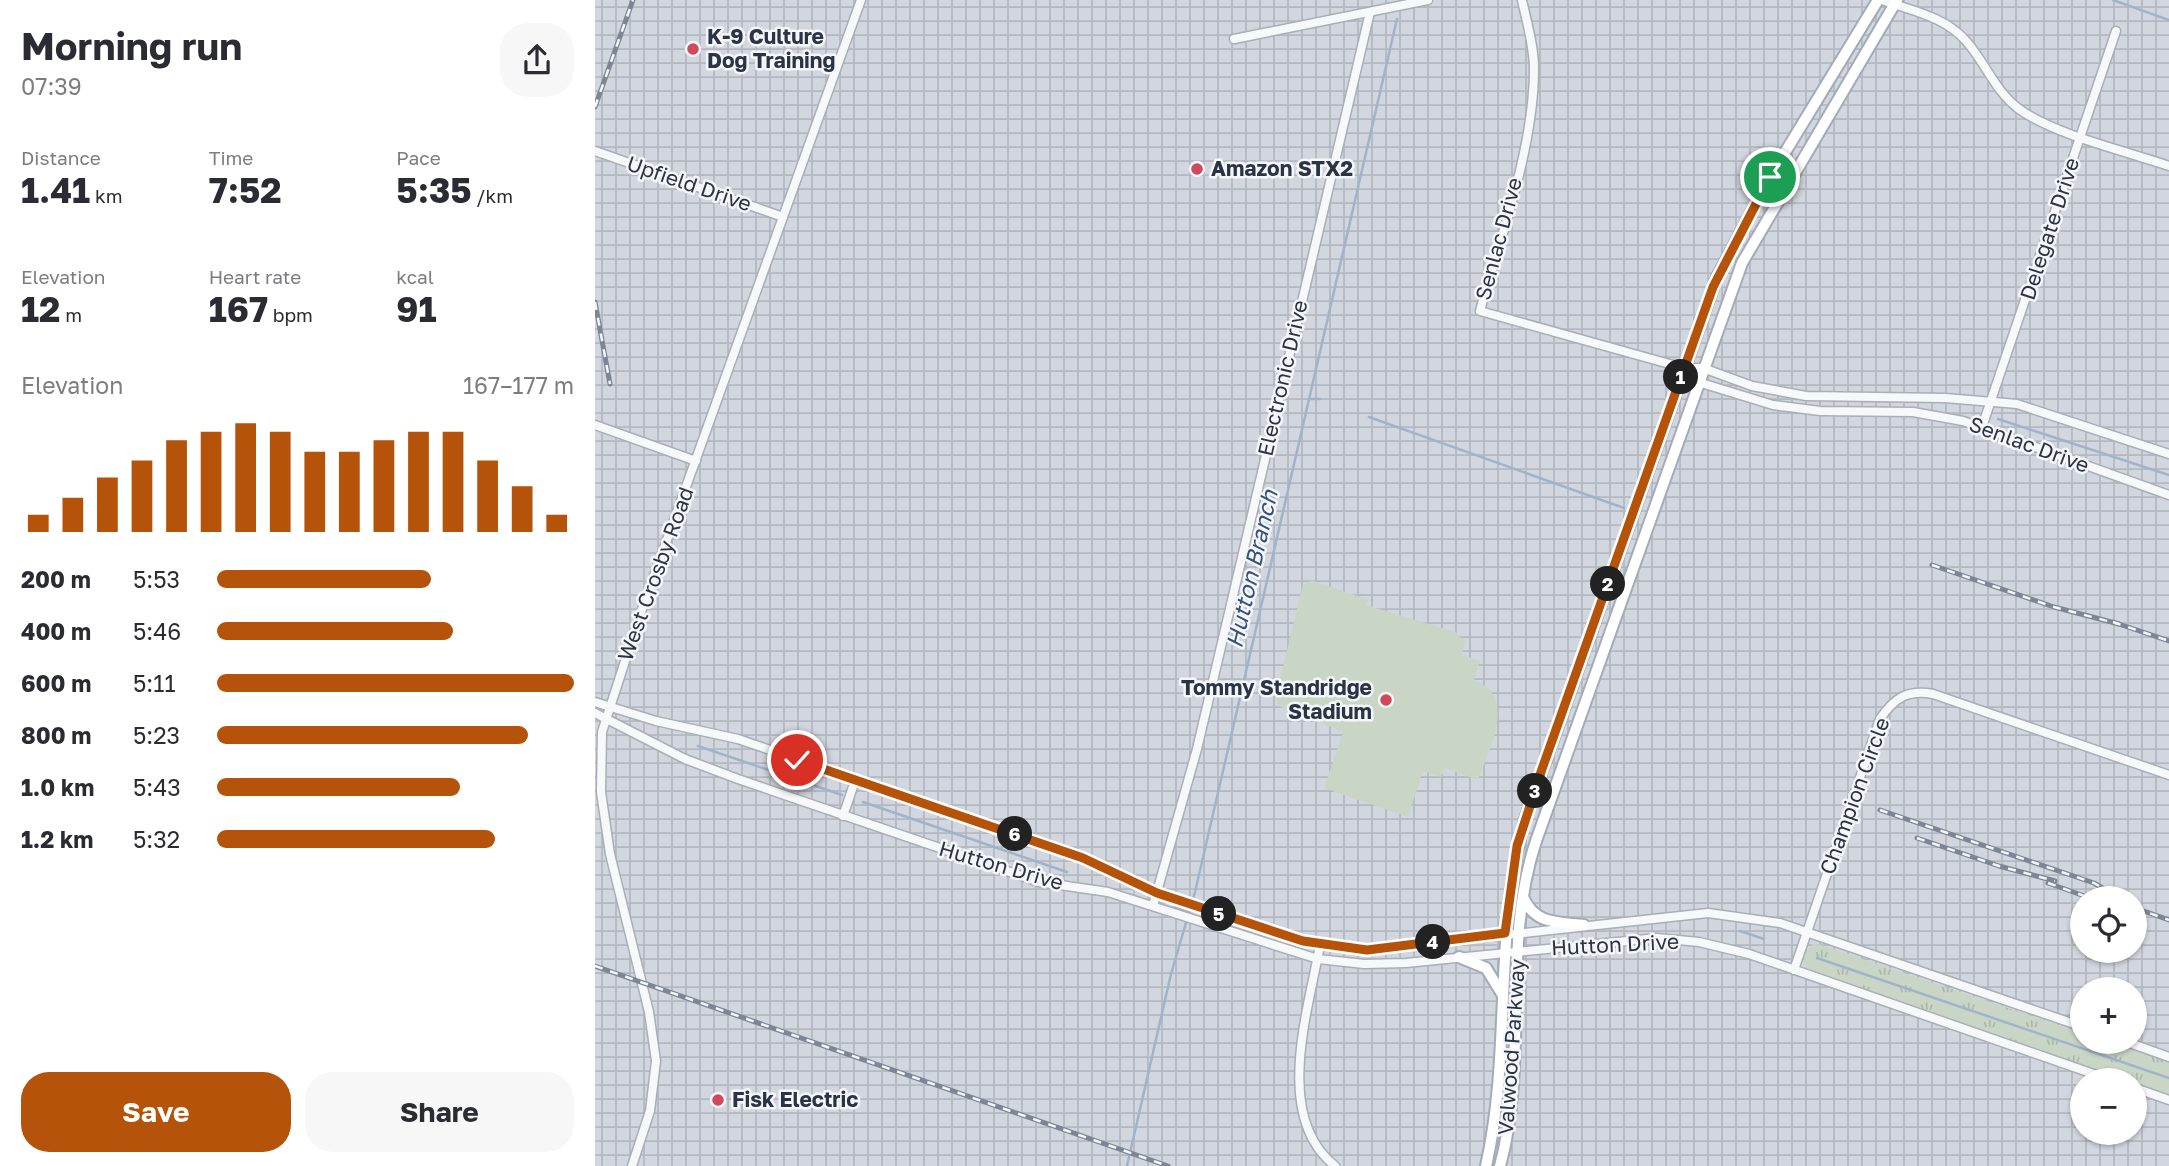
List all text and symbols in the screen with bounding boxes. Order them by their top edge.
text: Morning run [21,23,242,68]
button: share [500,23,574,97]
place label: K-9 Culture Dog Training [707,23,835,73]
marker: K-9 Culture Dog Training [685,41,701,57]
text: 07:39 [21,72,82,100]
text: Distance [21,146,101,169]
text: Time [209,146,253,169]
text: Pace [396,146,441,169]
pin [1740,147,1800,207]
street label: Upfield Drive [624,150,755,217]
street label: Delegate Drive [2014,154,2084,303]
place label: Amazon STX2 [1211,155,1353,181]
icon: arrive [1751,158,1789,196]
marker: Amazon STX2 [1189,161,1205,177]
text: 1.41 [21,169,90,211]
text: 7:52 [209,169,282,211]
text: 5:35 [396,169,472,211]
street label: Senlac Drive [1469,175,1527,303]
text: km [90,184,122,207]
text: /km [472,184,513,207]
text: Elevation [21,265,106,288]
text: Heart rate [209,265,301,288]
text: kcal [396,265,434,288]
text: 12 [21,288,60,330]
text: 167 [209,288,268,330]
text: 91 [396,288,437,330]
street label: Electronic Drive [1251,297,1313,458]
text: m [60,303,82,326]
text: bpm [268,303,313,326]
pin: 1 [1663,360,1699,394]
text: 1 [1676,365,1685,388]
text: Elevation [21,371,123,399]
text: 167–177 m [463,371,574,399]
street label: Senlac Drive [1966,410,2093,478]
street label: West Crosby Road [612,483,699,664]
water label: Hutton Branch [1219,486,1283,650]
text: 200 m [21,565,91,593]
text: 5:53 [133,565,180,593]
pin: 2 [1591,566,1625,602]
text: 2 [1602,572,1613,595]
text: 400 m [21,617,91,645]
text: 5:46 [133,617,181,645]
text: 600 m [21,669,91,697]
text: 5:11 [133,669,176,697]
place label: Tommy Standridge Stadium [1181,674,1372,724]
marker: Tommy Standridge Stadium [1378,692,1394,708]
street label: Champion Circle [1814,714,1894,878]
text: 800 m [21,721,92,749]
text: 5:23 [133,721,180,749]
pin [767,730,827,790]
icon: check [778,741,816,779]
text: 1.0 km [21,773,94,801]
text: 5:43 [133,773,181,801]
pin: 3 [1517,774,1553,808]
text: 3 [1529,779,1540,802]
pin: 6 [997,816,1033,852]
text: 6 [1008,822,1021,845]
text: 1.2 km [21,825,93,853]
text: 5:32 [133,825,180,853]
street label: Hutton Drive [936,835,1066,895]
map controls [2070,886,2147,1145]
button: locate [2070,886,2147,963]
pin: 5 [1201,897,1237,932]
text: 5 [1213,902,1224,925]
pin: 4 [1415,925,1451,960]
street label: Hutton Drive [1550,928,1680,960]
text: 4 [1427,930,1438,953]
street label: Valwood Parkway [1492,958,1530,1136]
button: + [2070,977,2147,1054]
button: − [2070,1068,2147,1145]
button: Save [21,1072,291,1152]
button: Share [305,1072,574,1152]
place label: Fisk Electric [732,1086,858,1112]
marker: Fisk Electric [710,1092,726,1108]

